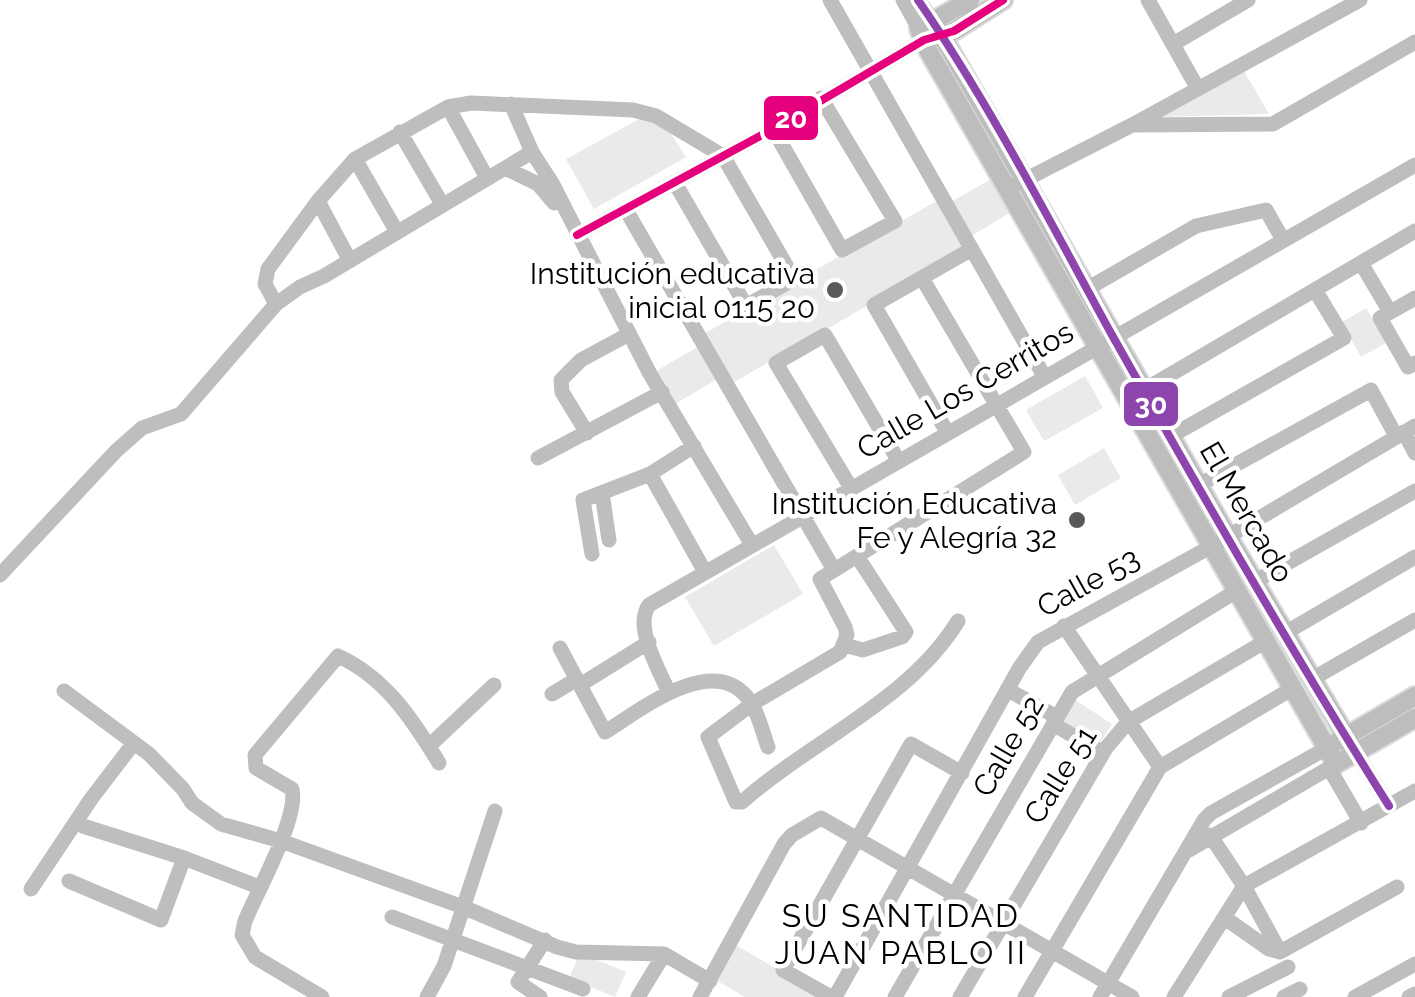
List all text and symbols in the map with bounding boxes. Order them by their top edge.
line badge: 20 [762,94,820,142]
text: 20 [775,102,807,135]
place label: Institución educativa inicial 0115 20 [530,256,815,325]
marker: Institución educativa inicial 0115 20 [824,279,846,301]
street label: Calle Los Cerritos [851,314,1079,466]
line badge: 30 [1122,380,1180,428]
text: 30 [1135,388,1167,421]
street label: El Mercado [1193,436,1301,588]
place label: Institución Educativa Fe y Alegría 32 [772,486,1057,555]
marker: Institución Educativa Fe y Alegría 32 [1066,509,1088,531]
street label: Calle 53 [1031,540,1145,624]
street label: Calle 52 [965,689,1051,803]
street label: Calle 51 [1017,720,1103,830]
district label: SU SANTIDAD JUAN PABLO II [775,897,1027,971]

